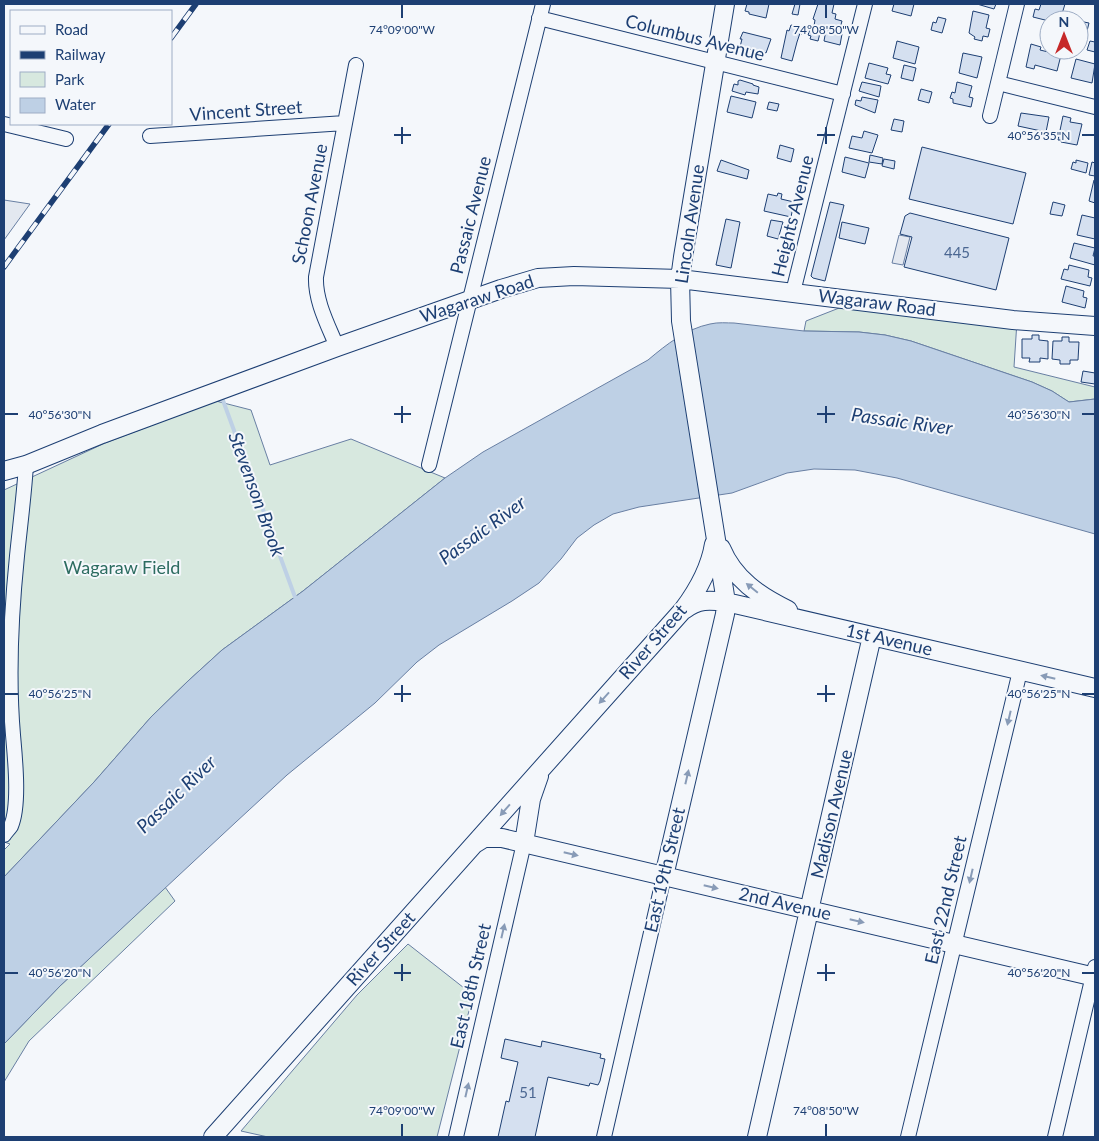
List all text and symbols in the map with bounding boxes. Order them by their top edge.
street label: Columbus Avenue [623,9,767,65]
legend [10,10,172,125]
north arrow [1039,10,1089,60]
text: N [1059,13,1069,30]
text: Road [55,20,88,38]
text: 74°09'00"W [369,22,436,37]
text: 74°08'50"W [793,22,860,37]
text: Railway [55,45,106,63]
text: Park [55,70,85,88]
text: Water [55,95,96,113]
street label: Vincent Street [189,95,304,125]
text: 40°56'35"N [1008,128,1070,143]
street label: Schoon Avenue [287,142,331,266]
street label: Heights Avenue [766,153,818,279]
street label: Passaic Avenue [445,154,495,276]
street label: Lincoln Avenue [670,163,708,285]
house number: 445 [944,243,970,261]
street label: Wagaraw Road [417,269,536,327]
street label: Wagaraw Road [817,284,937,320]
water label: Passaic River [850,402,955,439]
text: 40°56'30"N [29,407,91,422]
text: 40°56'30"N [1008,407,1070,422]
water label: Stevenson Brook [224,428,291,560]
water label: Passaic River [434,490,530,569]
park label: Wagaraw Field [64,556,180,578]
one-way arrow [745,583,758,594]
street label: River Street [614,599,691,683]
street label: 1st Avenue [844,618,935,660]
one-way arrow [1040,673,1055,681]
text: 40°56'25"N [29,686,91,701]
text: 40°56'25"N [1008,686,1070,701]
one-way arrow [598,692,610,704]
one-way arrow [1005,710,1013,726]
street label: Madison Avenue [806,747,857,880]
water label: Passaic River [131,750,221,837]
one-way arrow [683,770,691,785]
one-way arrow [499,804,510,817]
street label: East 19th Street [639,805,689,934]
street label: East 22nd Street [920,833,971,966]
one-way arrow [564,850,579,858]
one-way arrow [967,869,975,884]
street label: 2nd Avenue [737,882,834,924]
one-way arrow [704,883,719,891]
street label: River Street [341,906,420,990]
one-way arrow [850,917,865,925]
street label: East 18th Street [445,921,495,1050]
one-way arrow [499,924,507,939]
text: 40°56'20"N [29,965,91,980]
text: 40°56'20"N [1008,965,1070,980]
one-way arrow [463,1082,471,1097]
house number: 51 [519,1083,537,1101]
text: 74°09'00"W [369,1103,436,1118]
text: 74°08'50"W [793,1103,860,1118]

